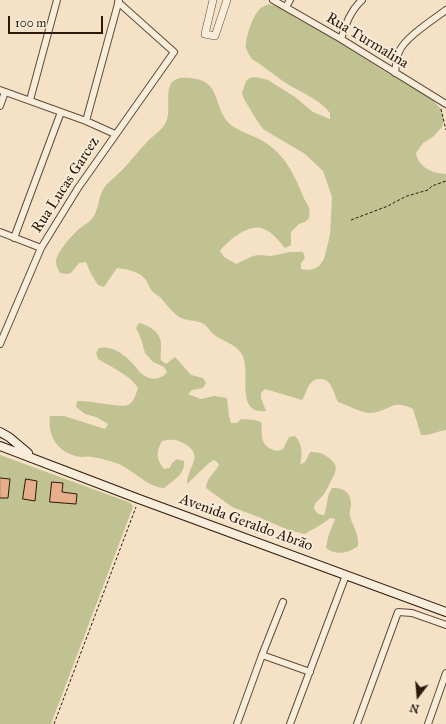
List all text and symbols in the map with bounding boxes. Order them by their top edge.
scale bar [10,8,105,34]
street label: Rua Turmalina [322,9,412,73]
text: 100 m [15,16,46,30]
street label: Rua Lucas Garcez [28,134,104,236]
street label: Avenida Geraldo Abrão [177,490,315,556]
north arrow [398,676,438,716]
text: N [408,700,421,716]

